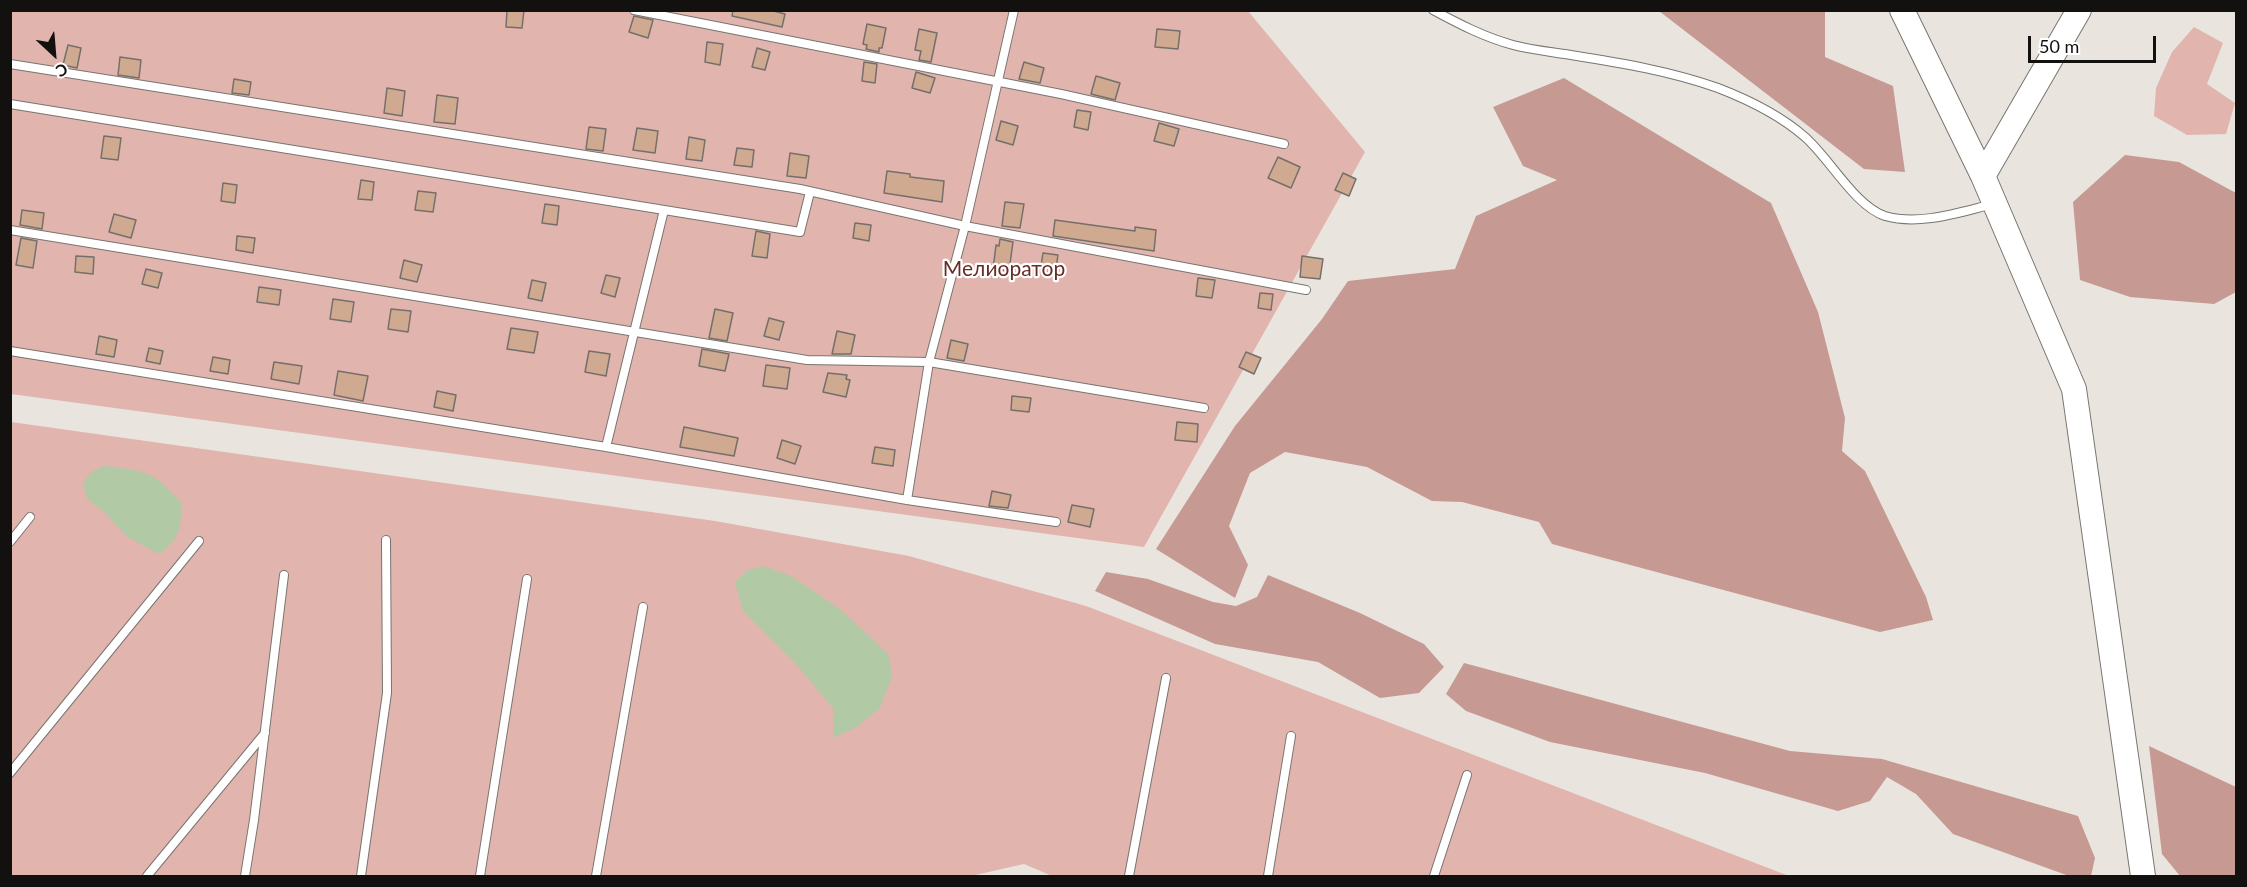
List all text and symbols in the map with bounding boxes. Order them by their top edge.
north arrow [24,24,84,84]
scale bar [2031,24,2158,62]
text: 50 m [2039,35,2079,57]
text: С [53,60,71,81]
park label: Мелиоратор [943,256,1065,282]

